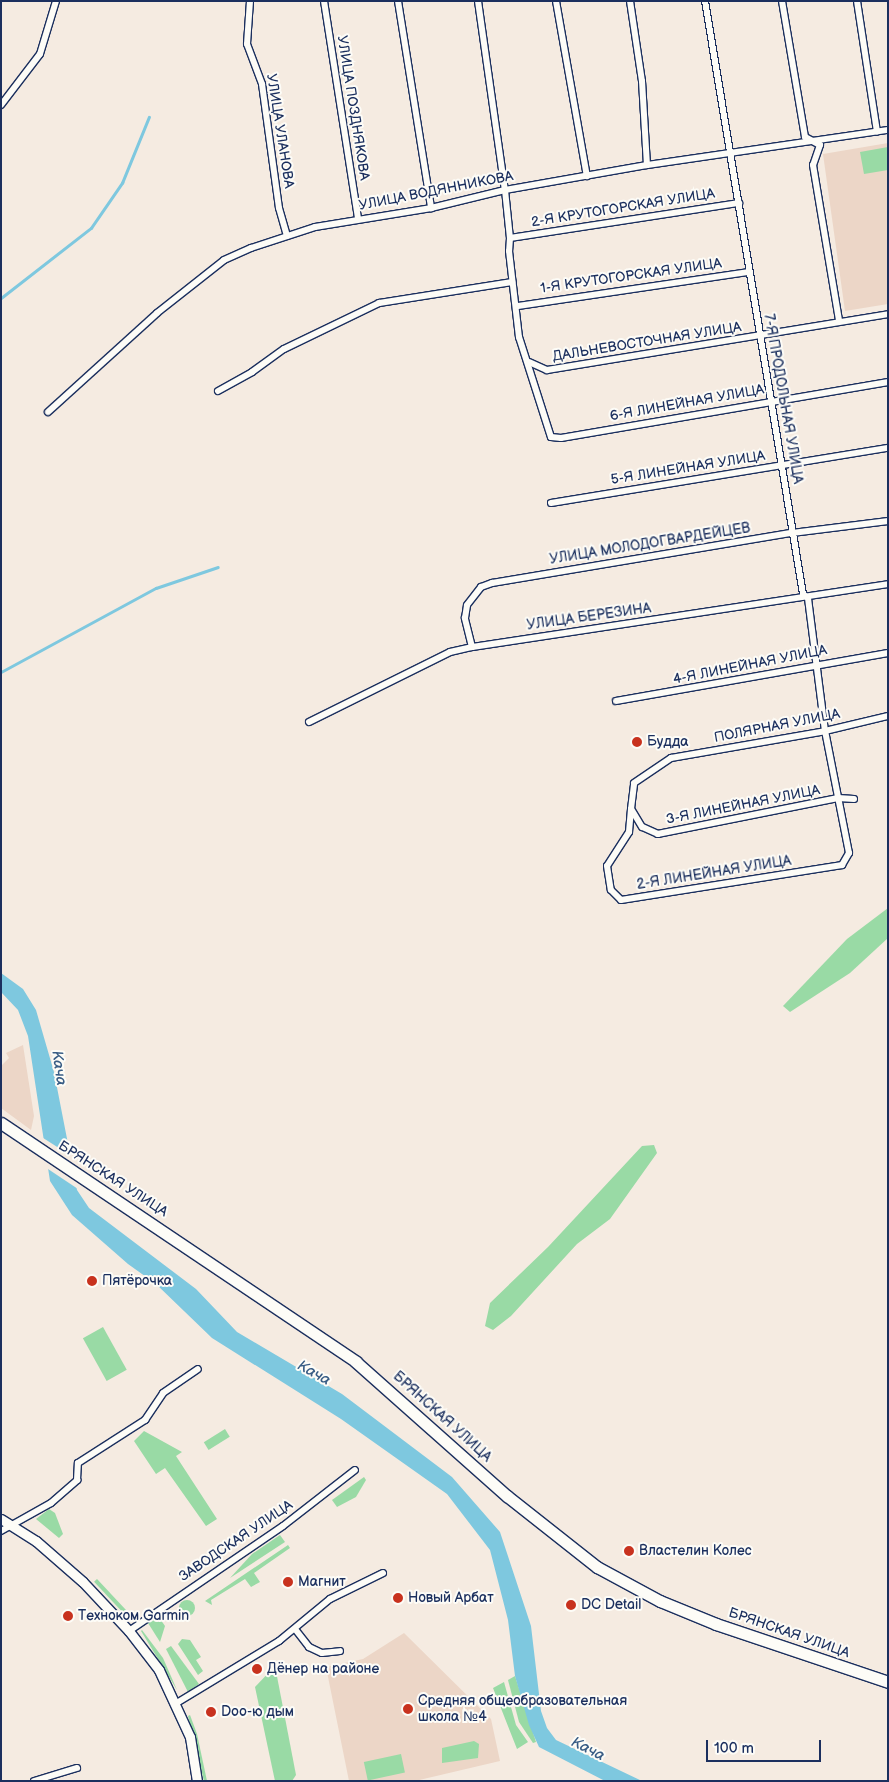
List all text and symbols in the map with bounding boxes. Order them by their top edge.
street label: УЛИЦА ПОЗДНЯКОВА [333,34,373,182]
street label: УЛИЦА УЛАНОВА [263,73,297,189]
street label: УЛИЦА ВОДЯННИКОВА [357,168,515,214]
street label: 2-Я КРУТОГОРСКАЯ УЛИЦА [530,185,716,231]
street label: 1-Я КРУТОГОРСКАЯ УЛИЦА [539,255,723,297]
street label: 7-Я ПРОДОЛЬНАЯ УЛИЦА [760,313,806,485]
street label: ДАЛЬНЕВОСТОЧНАЯ УЛИЦА [551,319,743,365]
street label: 6-Я ЛИНЕЙНАЯ УЛИЦА [608,381,766,425]
street label: 5-Я ЛИНЕЙНАЯ УЛИЦА [610,448,766,488]
street label: УЛИЦА МОЛОДОГВАРДЕЙЦЕВ [548,520,752,568]
street label: УЛИЦА БЕРЕЗИНА [526,600,652,634]
street label: 4-Я ЛИНЕЙНАЯ УЛИЦА [672,642,828,688]
street label: ПОЛЯРНАЯ УЛИЦА [713,706,841,746]
place label: Будда [647,734,688,750]
marker: Будда [631,736,643,748]
street label: 3-Я ЛИНЕЙНАЯ УЛИЦА [665,782,821,828]
street label: 2-Я ЛИНЕЙНАЯ УЛИЦА [636,852,792,894]
water label: Кача [48,1049,70,1087]
street label: БРЯНСКАЯ УЛИЦА [55,1137,171,1221]
place label: Пятёрочка [102,1273,172,1289]
marker: Пятёрочка [86,1275,98,1287]
water label: Кача [294,1357,334,1389]
street label: БРЯНСКАЯ УЛИЦА [389,1368,495,1466]
street label: ЗАВОДСКАЯ УЛИЦА [176,1497,296,1585]
place label: Властелин Колес [639,1543,752,1559]
marker: Властелин Колес [623,1545,635,1557]
place label: Магнит [298,1574,346,1590]
marker: Магнит [282,1576,294,1588]
place label: Новый Арбат [408,1590,494,1606]
marker: Новый Арбат [392,1592,404,1604]
place label: DC Detail [581,1597,641,1613]
marker: DC Detail [565,1599,577,1611]
street label: БРЯНСКАЯ УЛИЦА [726,1604,852,1662]
place label: Техноком Garmin [78,1608,189,1624]
marker: Техноком Garmin [62,1610,74,1622]
place label: Дёнер на районе [267,1661,379,1677]
marker: Дёнер на районе [251,1663,263,1675]
place label: Средняя общеобразовательная школа №4 [418,1693,627,1725]
marker: Средняя общеобразовательная школа №4 [402,1703,414,1715]
place label: Doo-ю дым [221,1704,294,1720]
marker: Doo-ю дым [205,1706,217,1718]
scale bar [709,1730,824,1762]
water label: Кача [568,1733,608,1765]
text: 100 m [714,1739,754,1758]

